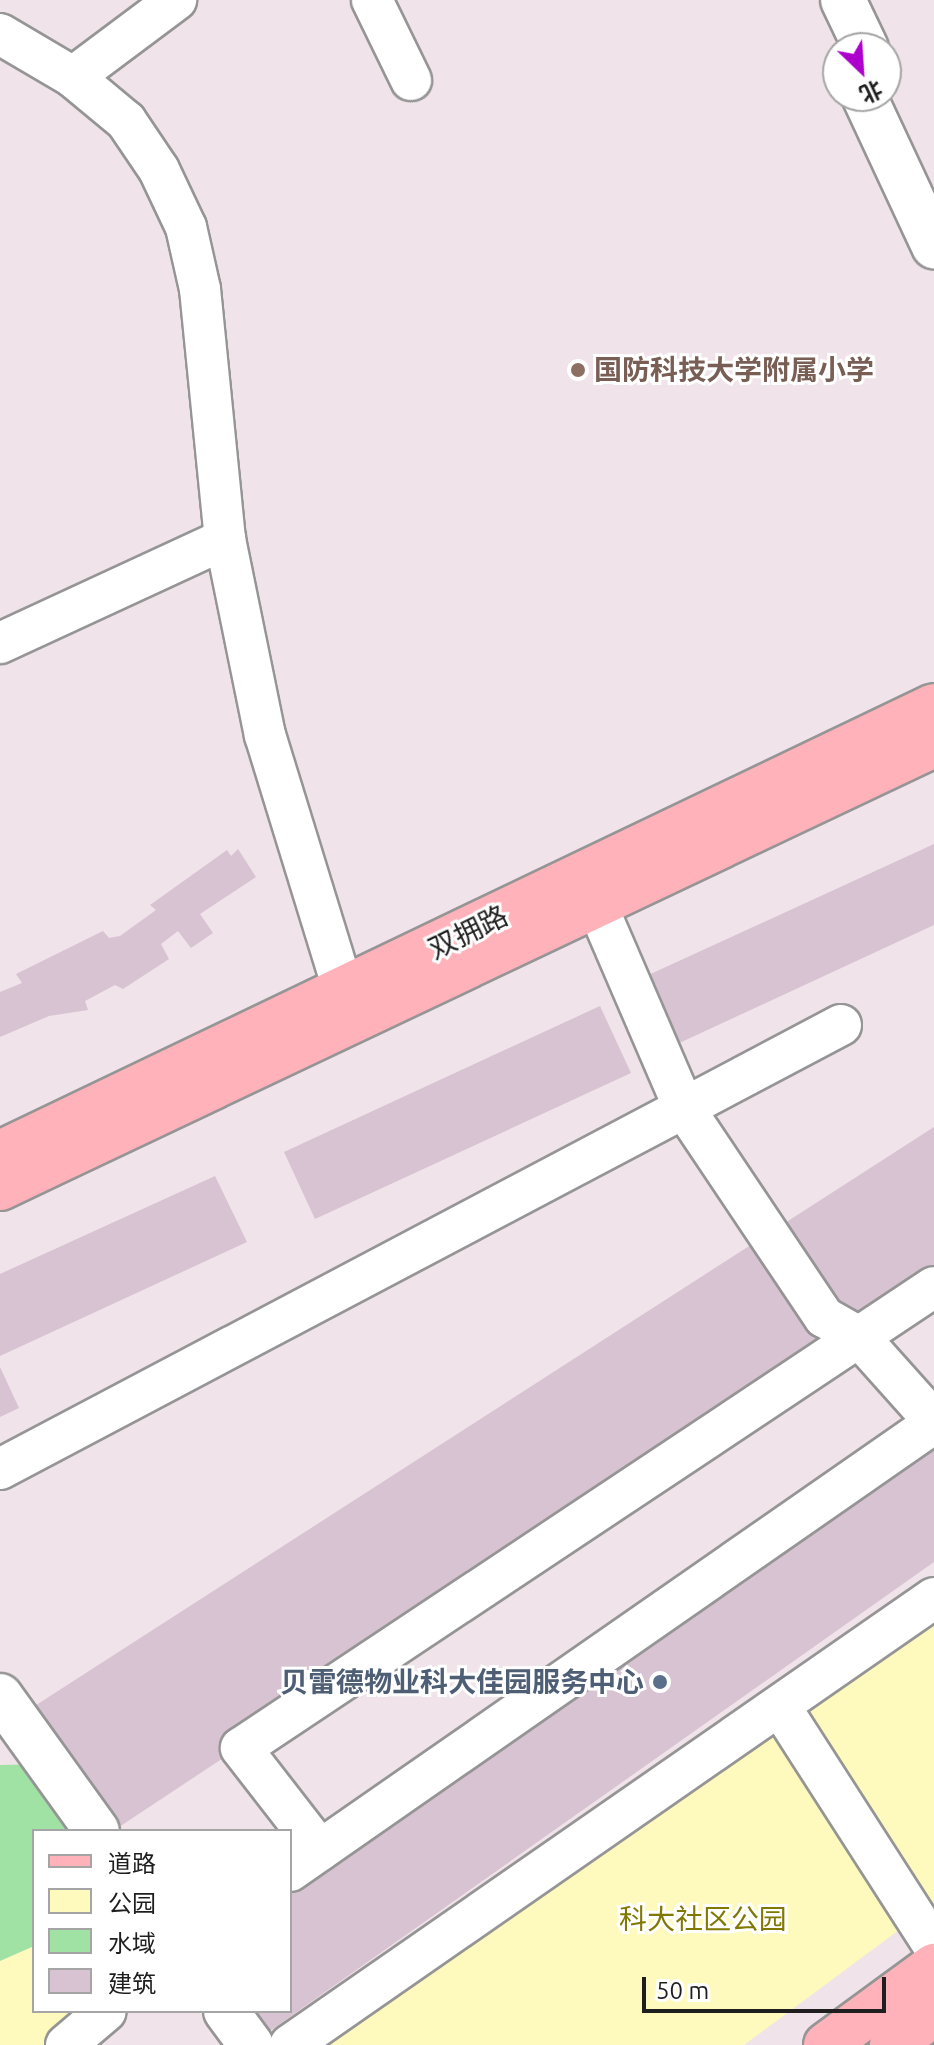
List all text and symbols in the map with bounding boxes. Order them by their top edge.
north arrow [822,32,902,112]
text: 北 [856,76,887,108]
place label: 国防科技大学附属小学 [594,353,874,387]
marker: 国防科技大学附属小学 [569,361,587,379]
street label: 双拥路 [423,898,513,966]
place label: 贝雷德物业科大佳园服务中心 [280,1665,644,1699]
marker: 贝雷德物业科大佳园服务中心 [651,1673,669,1691]
legend [32,1829,292,2013]
text: 道路 [108,1850,156,1877]
text: 公园 [108,1890,156,1917]
park label: 科大社区公园 [619,1902,787,1936]
text: 水域 [108,1930,156,1957]
scale bar [646,1961,890,2011]
text: 建筑 [108,1970,156,1997]
text: 50 m [656,1977,709,2004]

